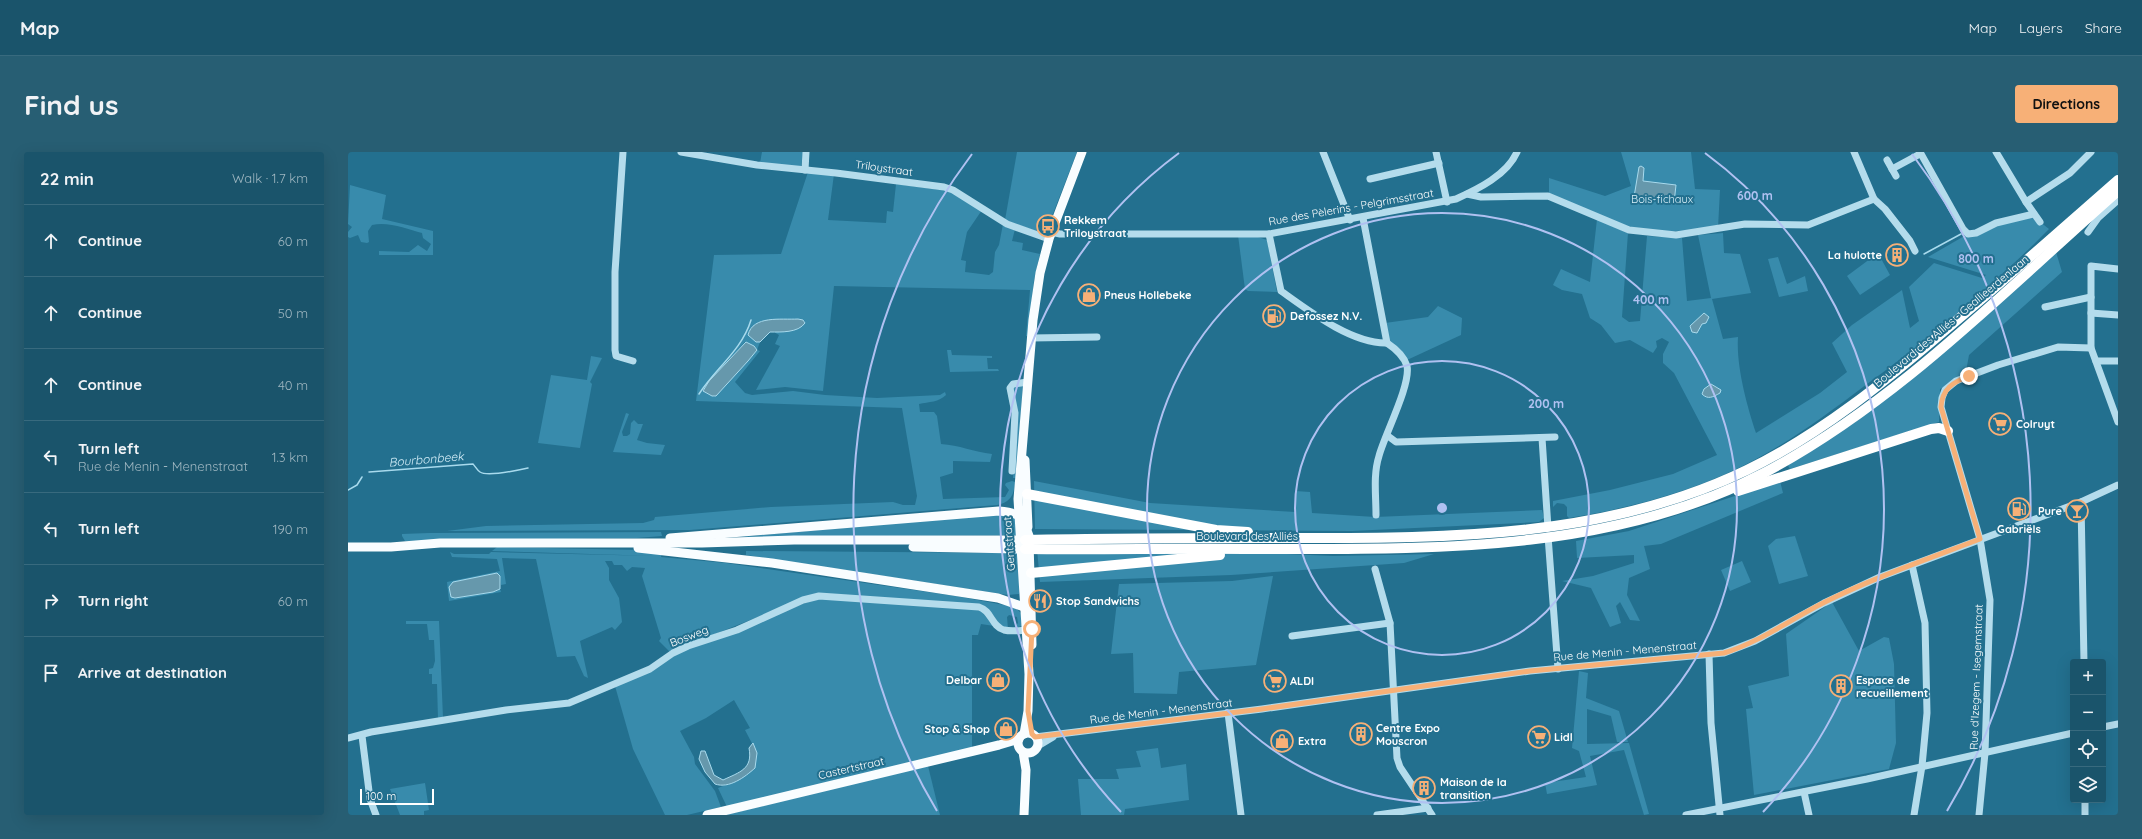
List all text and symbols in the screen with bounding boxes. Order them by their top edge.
text: Map [20,16,59,40]
text: Map [1968,19,1997,37]
text: Layers [2019,19,2063,37]
text: Share [2085,19,2122,37]
button: Directions [2015,85,2118,123]
text: Find us [24,87,118,122]
street label: Triloystraat [854,157,914,179]
text: 22 min [40,168,94,189]
text: Walk · 1.7 km [232,170,308,186]
street label: Rue des Pèlerins - Pelgrimsstraat [1267,186,1435,228]
text: 600 m [1737,188,1773,203]
park label: Bois-fichaux [1631,192,1693,206]
bus stop icon: Rekkem Triloystraat [1035,213,1061,239]
place label: Rekkem Triloystraat [1064,213,1127,240]
icon: ahead [40,230,62,252]
text: Continue [78,231,142,250]
text: 60 m [278,233,308,249]
building icon: La hulotte [1884,242,1910,268]
place label: La hulotte [1828,248,1883,262]
text: 800 m [1958,251,1994,266]
street label: Boulevard des Alliés - Geallieerdenlaan [1871,252,2031,390]
shop icon: Pneus Hollebeke [1076,282,1102,308]
place label: Pneus Hollebeke [1104,288,1192,302]
text: 400 m [1633,292,1669,307]
icon: ahead [40,302,62,324]
text: Continue [78,303,142,322]
fuel station icon: Defossez N.V. [1261,303,1287,329]
text: 50 m [278,305,308,321]
place label: Defossez N.V. [1290,309,1363,323]
route end [1960,367,1978,385]
icon: ahead [40,374,62,396]
text: Continue [78,375,142,394]
text: 40 m [278,377,308,393]
text: 200 m [1528,396,1564,411]
supermarket icon: Colruyt [1987,411,2013,437]
place label: Colruyt [2016,417,2055,431]
text: Turn left [78,439,140,458]
icon: left [40,446,62,468]
water label: Bourbonbeek [388,448,466,470]
text: 1.3 km [272,449,308,465]
text: Rue de Menin - Menenstraat [78,458,248,474]
fuel station icon: Gabriëls [2006,496,2032,522]
bar icon: Pure [2064,498,2090,524]
centre of rings [1435,501,1449,515]
place label: Pure [2038,504,2063,518]
street label: Gentstraat [1000,516,1018,572]
icon: left [40,518,62,540]
text: Turn left [78,519,140,538]
text: 190 m [273,521,308,537]
place label: Gabriëls [1997,522,2041,536]
street label: Boulevard des Alliés [1196,529,1298,543]
restaurant icon: Stop Sandwichs [1027,588,1053,614]
icon: right [40,590,62,612]
text: Turn right [78,591,149,610]
text: 60 m [278,593,308,609]
place label: Stop Sandwichs [1056,594,1139,608]
street label: Rue d'Izegem - Isegemstraat [1966,604,1986,750]
route start [1023,620,1041,638]
street label: Bosweg [668,622,710,650]
street label: Rue de Menin - Menenstraat [1553,638,1697,664]
map controls [2070,659,2106,803]
button: + [2070,659,2106,695]
icon: arrive [40,662,62,684]
text: Arrive at destination [78,663,227,682]
shop icon: Delbar [985,667,1011,693]
supermarket icon: ALDI [1262,668,1288,694]
place label: Delbar [946,673,982,687]
building icon: Espace de recueillement [1828,673,1854,699]
place label: Espace de recueillement [1856,673,1928,700]
place label: ALDI [1290,674,1314,688]
street label: Rue de Menin - Menenstraat [1089,695,1233,727]
button: − [2070,695,2106,731]
shop icon: Stop & Shop [993,716,1019,742]
building icon: Centre Expo Mouscron [1348,721,1374,747]
place label: Centre Expo Mouscron [1376,721,1440,748]
place label: Stop & Shop [924,722,990,736]
supermarket icon: Lidl [1526,724,1552,750]
shop icon: Extra [1269,728,1295,754]
place label: Lidl [1554,730,1573,744]
button: locate [2070,731,2106,767]
place label: Extra [1298,734,1326,748]
street label: Castertstraat [817,754,886,782]
button: layers [2070,767,2106,803]
building icon: Maison de la transition [1411,775,1437,801]
place label: Maison de la transition [1440,775,1507,802]
scale bar [360,787,434,806]
text: 100 m [366,789,396,803]

